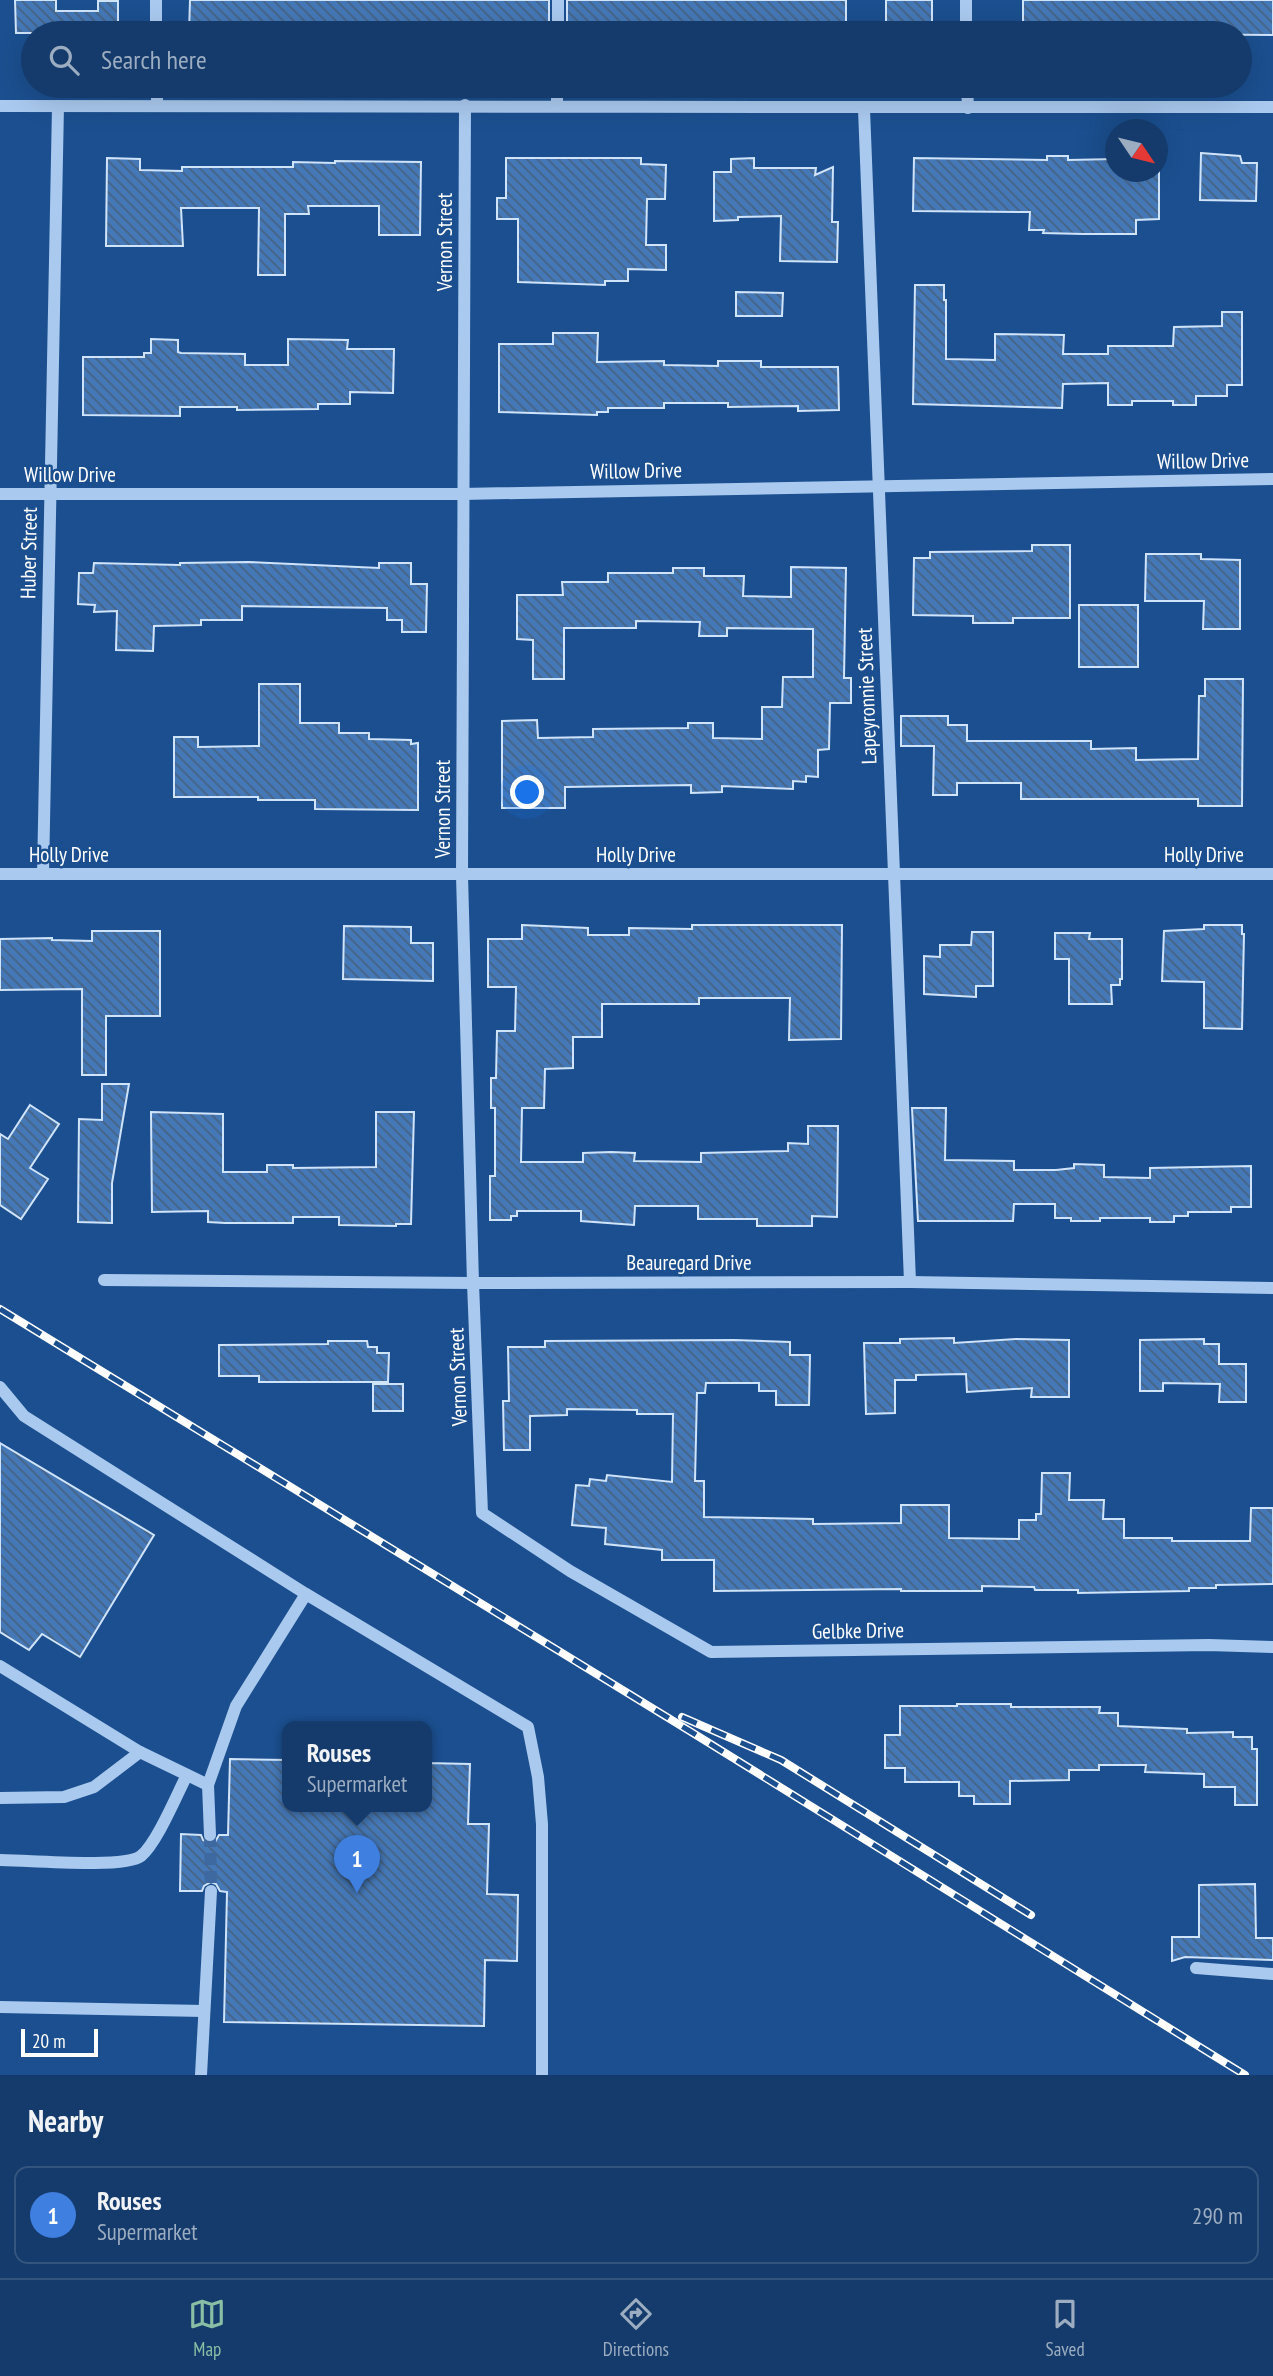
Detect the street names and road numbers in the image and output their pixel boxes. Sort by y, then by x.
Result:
street label: Vernon Street [431,193,458,292]
street label: Willow Drive [1157,446,1249,475]
street label: Willow Drive [590,456,682,485]
street label: Willow Drive [24,461,116,488]
street label: Huber Street [14,507,43,599]
street label: Lapeyronnie Street [851,627,882,765]
street label: Vernon Street [429,760,456,859]
street label: Holly Drive [29,841,109,868]
street label: Holly Drive [596,841,676,868]
street label: Holly Drive [1164,841,1244,868]
street label: Beauregard Drive [626,1249,752,1276]
street label: Vernon Street [442,1327,473,1428]
street label: Gelbke Drive [812,1616,904,1645]

